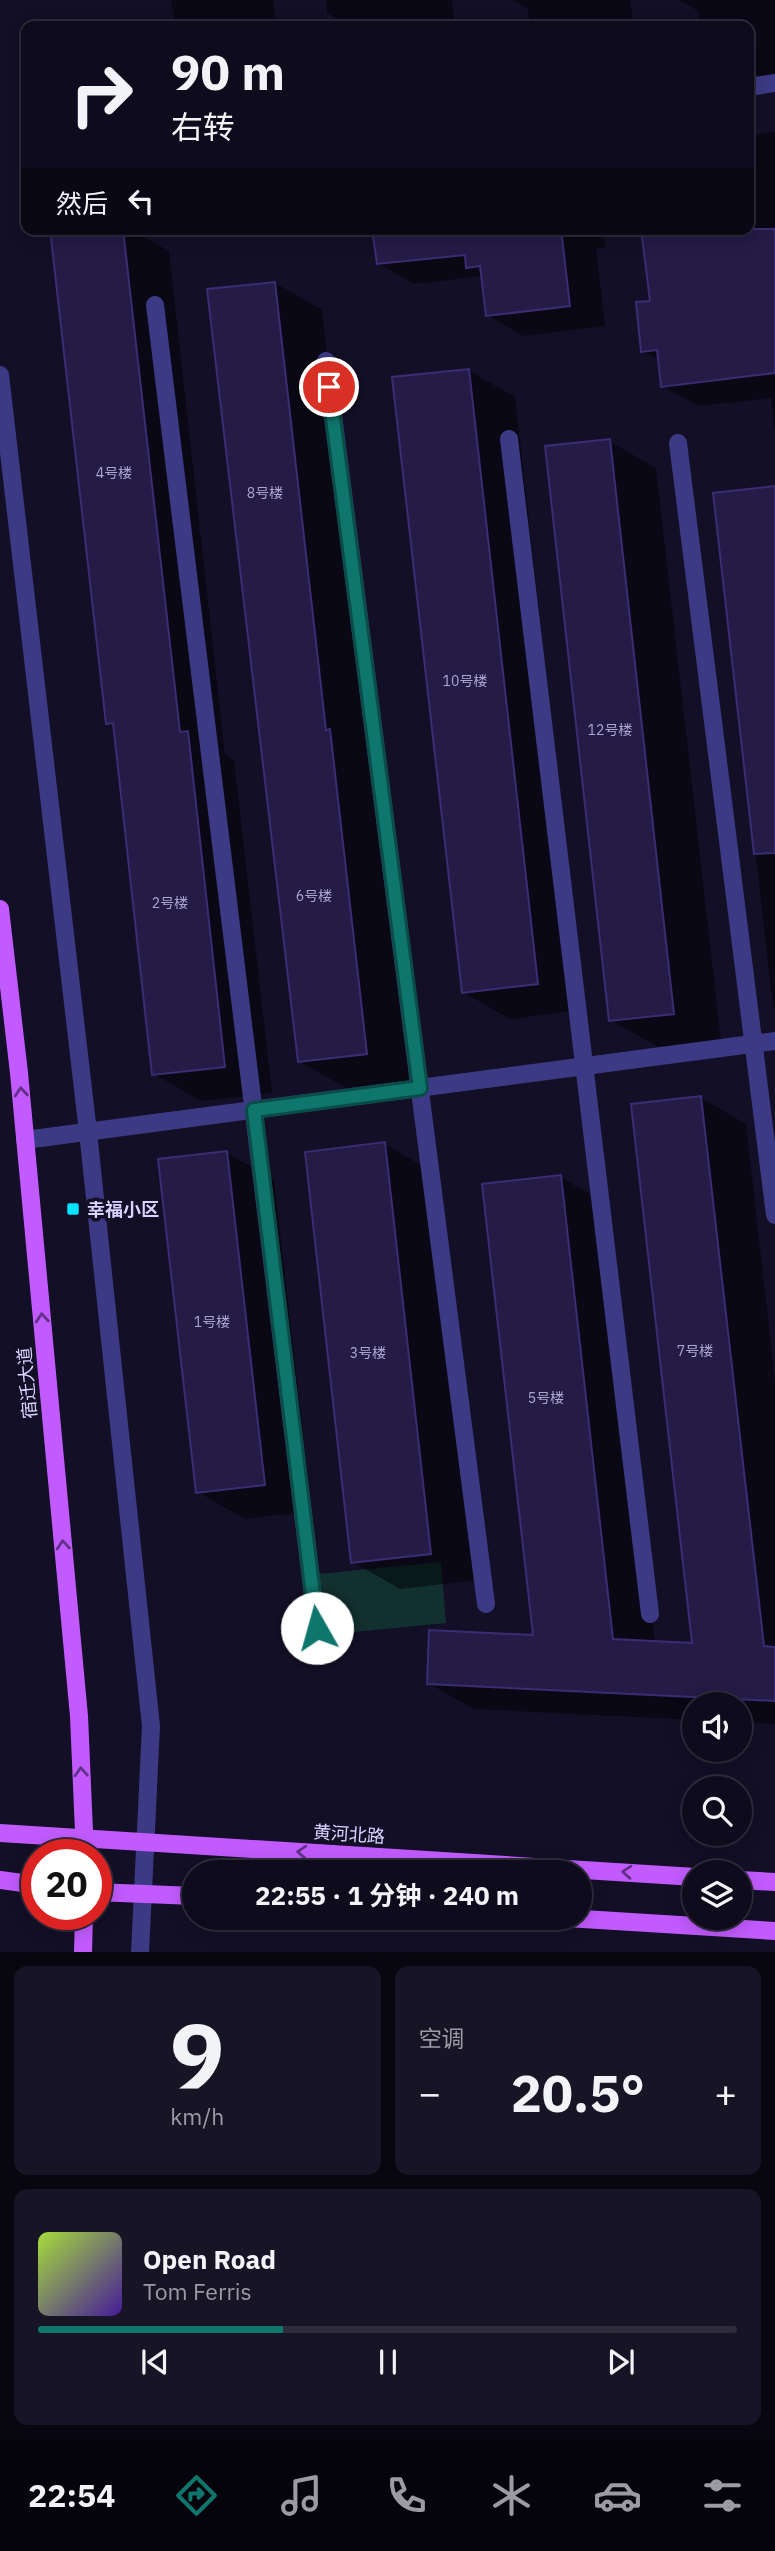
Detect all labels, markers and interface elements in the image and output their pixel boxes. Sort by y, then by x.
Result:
text: 90 m [171,40,285,103]
icon: right [56,49,147,140]
text: 右转 [171,106,235,148]
icon: left [122,182,160,220]
text: 然后 [56,186,108,220]
pin [299,357,359,417]
icon: arrive [310,368,348,406]
house number: 4号楼 [96,464,132,482]
house number: 8号楼 [247,484,283,502]
house number: 10号楼 [443,672,487,690]
house number: 12号楼 [588,721,632,739]
house number: 6号楼 [296,887,332,905]
house number: 2号楼 [152,894,188,912]
one-way arrow [14,1086,29,1097]
place label: 幸福小区 [87,1198,159,1221]
marker: 幸福小区 [65,1201,81,1217]
one-way arrow [35,1313,50,1324]
house number: 1号楼 [194,1313,230,1331]
house number: 7号楼 [677,1342,713,1360]
house number: 3号楼 [350,1344,386,1362]
street label: 宿迁大道 [12,1346,42,1420]
house number: 5号楼 [528,1389,564,1407]
one-way arrow [56,1539,71,1550]
position arrow [280,1591,354,1665]
map controls [682,1692,752,1930]
button: sound [682,1692,752,1762]
one-way arrow [74,1766,89,1777]
button: search [682,1776,752,1846]
street label: 黄河北路 [312,1820,386,1848]
speed limit sign: 20 [21,1839,112,1930]
one-way arrow [296,1845,307,1860]
button: layers [682,1860,752,1930]
one-way arrow [621,1865,632,1880]
text: 22:55 · 1 分钟 · 240 m [255,1878,519,1912]
text: 9 [170,1996,225,2114]
text: 空调 [419,2023,465,2053]
text: 20.5° [511,2059,645,2126]
text: − [419,2068,441,2117]
text: + [714,2068,737,2117]
text: km/h [170,2101,224,2131]
text: Open Road [143,2242,276,2276]
text: Tom Ferris [143,2276,252,2306]
icon: previous [136,2343,174,2381]
icon: pause [369,2343,407,2381]
icon: next [602,2343,640,2381]
icon: directions [172,2471,221,2520]
icon: music [277,2471,326,2520]
icon: phone [382,2471,431,2520]
icon: climate [487,2471,536,2520]
icon: car [593,2471,642,2520]
icon: filters [698,2471,747,2520]
text: 22:54 [28,2474,115,2516]

